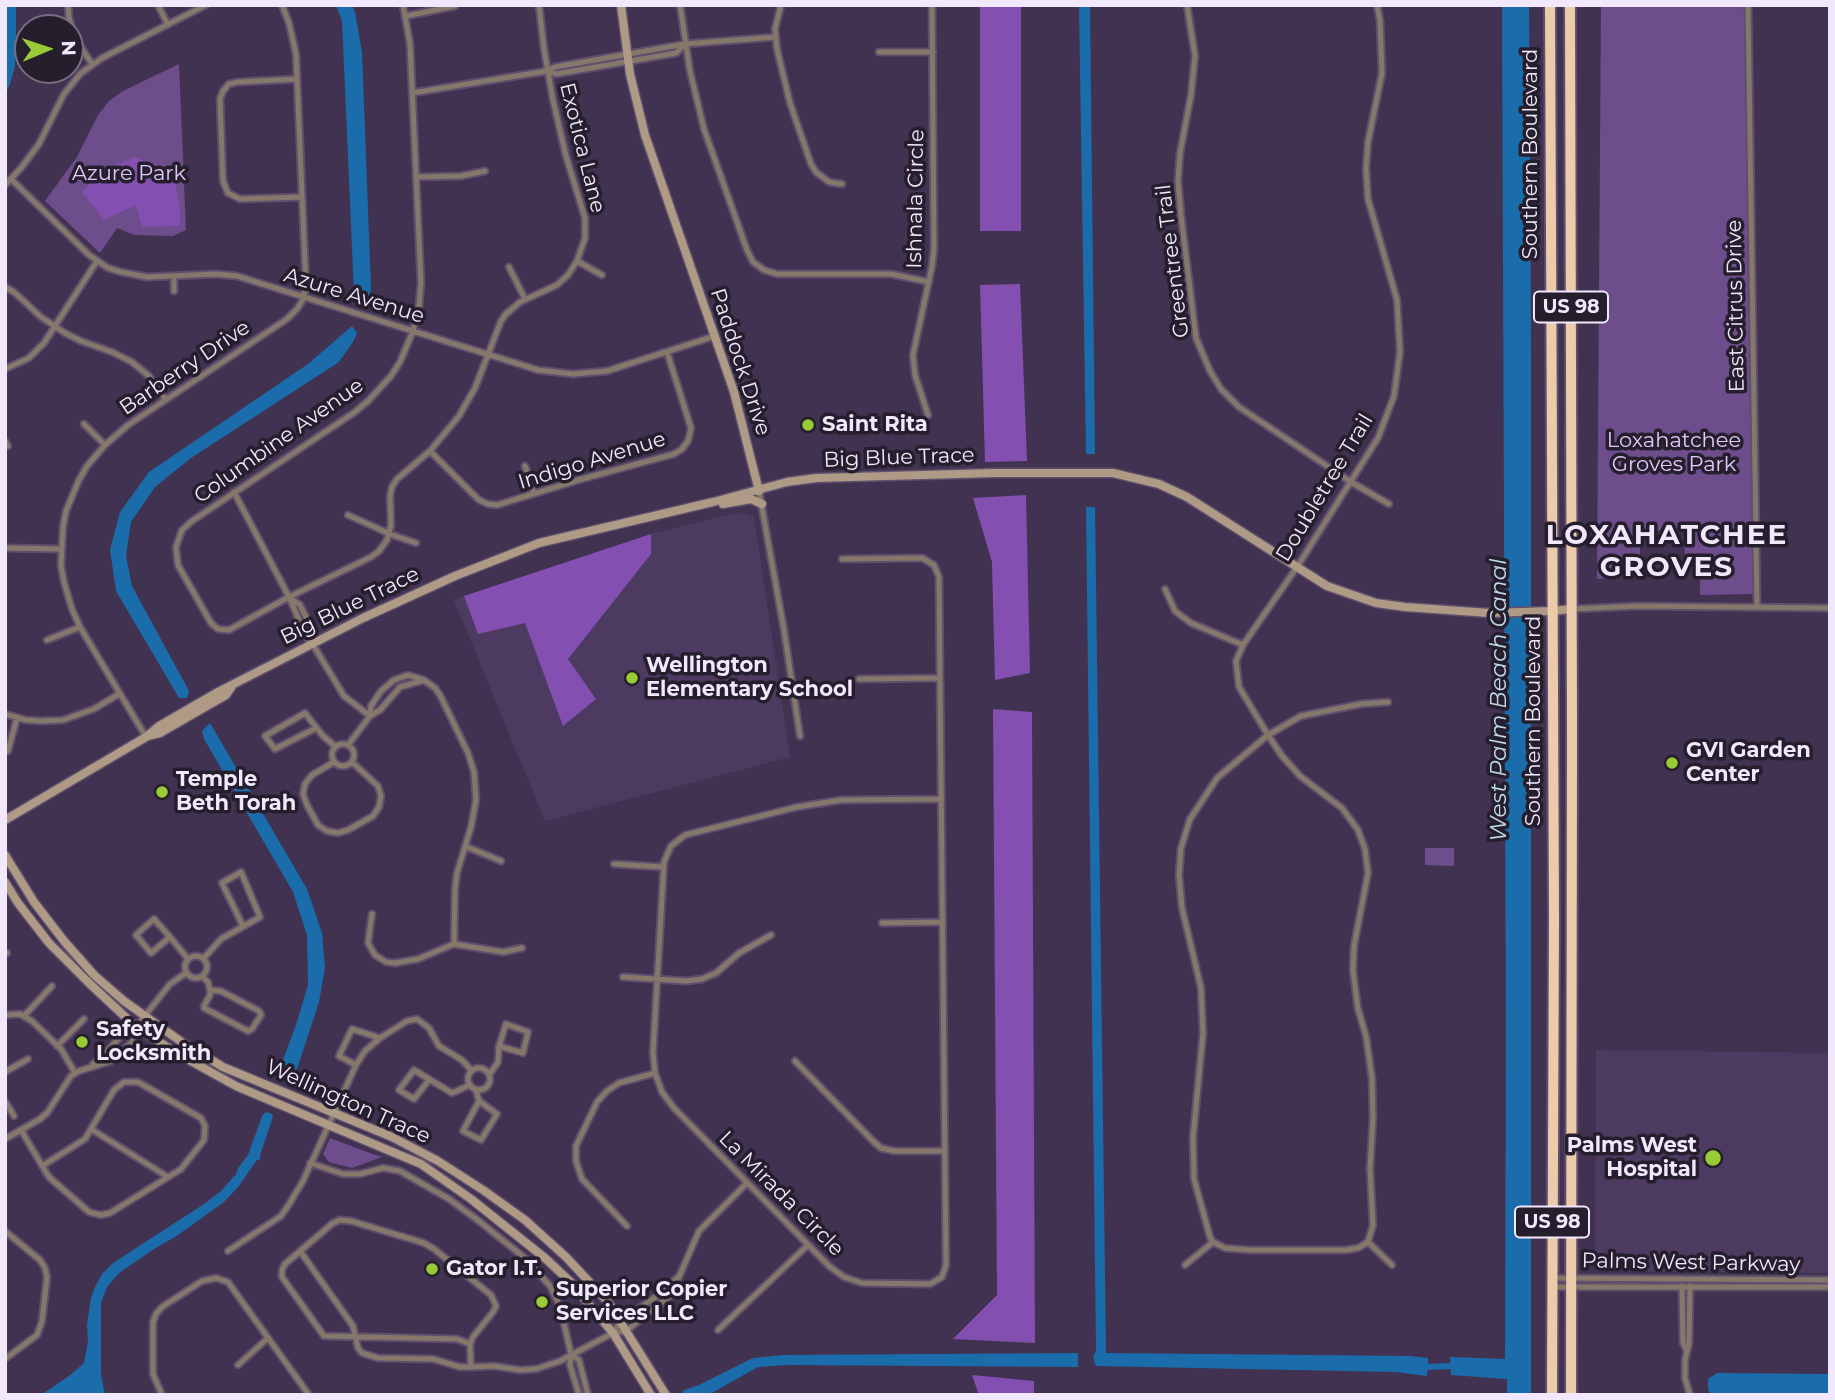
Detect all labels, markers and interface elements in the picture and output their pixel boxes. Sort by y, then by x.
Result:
north arrow [14,14,84,84]
text: N [57,40,80,56]
street label: Southern Boulevard [1518,49,1544,259]
street label: Exotica Lane [554,80,610,216]
street label: Ishnala Circle [902,129,930,269]
park label: Azure Park [72,161,186,187]
street label: Greentree Trail [1151,183,1195,339]
street label: East Citrus Drive [1722,219,1750,393]
street label: Azure Avenue [281,263,427,329]
street label: Paddock Drive [704,285,776,439]
road number: US 98 [1534,292,1608,322]
street label: Barberry Drive [115,315,255,421]
street label: Columbine Avenue [189,373,369,509]
street label: Doubletree Trail [1271,410,1379,566]
place label: Saint Rita [822,412,928,438]
marker: Saint Rita [800,417,816,433]
street label: Indigo Avenue [515,427,669,495]
park label: Loxahatchee Groves Park [1607,428,1741,478]
street label: Big Blue Trace [823,443,975,473]
district label: LOXAHATCHEE GROVES [1547,519,1787,585]
water label: West Palm Beach Canal [1485,559,1513,841]
street label: Big Blue Trace [277,562,423,650]
street label: Southern Boulevard [1521,616,1547,826]
place label: Wellington Elementary School [646,653,853,703]
marker: Wellington Elementary School [624,670,640,686]
place label: GVI Garden Center [1686,738,1811,788]
marker: GVI Garden Center [1664,755,1680,771]
place label: Temple Beth Torah [176,767,296,817]
marker: Temple Beth Torah [154,784,170,800]
place label: Safety Locksmith [96,1017,211,1067]
marker: Safety Locksmith [74,1034,90,1050]
street label: Wellington Trace [262,1054,434,1150]
street label: La Mirada Circle [713,1126,849,1262]
place label: Palms West Hospital [1567,1133,1697,1183]
marker: Palms West Hospital [1703,1148,1723,1168]
road number: US 98 [1515,1206,1589,1238]
street label: Palms West Parkway [1581,1248,1801,1278]
place label: Gator I.T. [446,1256,542,1282]
marker: Gator I.T. [424,1261,440,1277]
place label: Superior Copier Services LLC [556,1277,727,1327]
marker: Superior Copier Services LLC [534,1294,550,1310]

